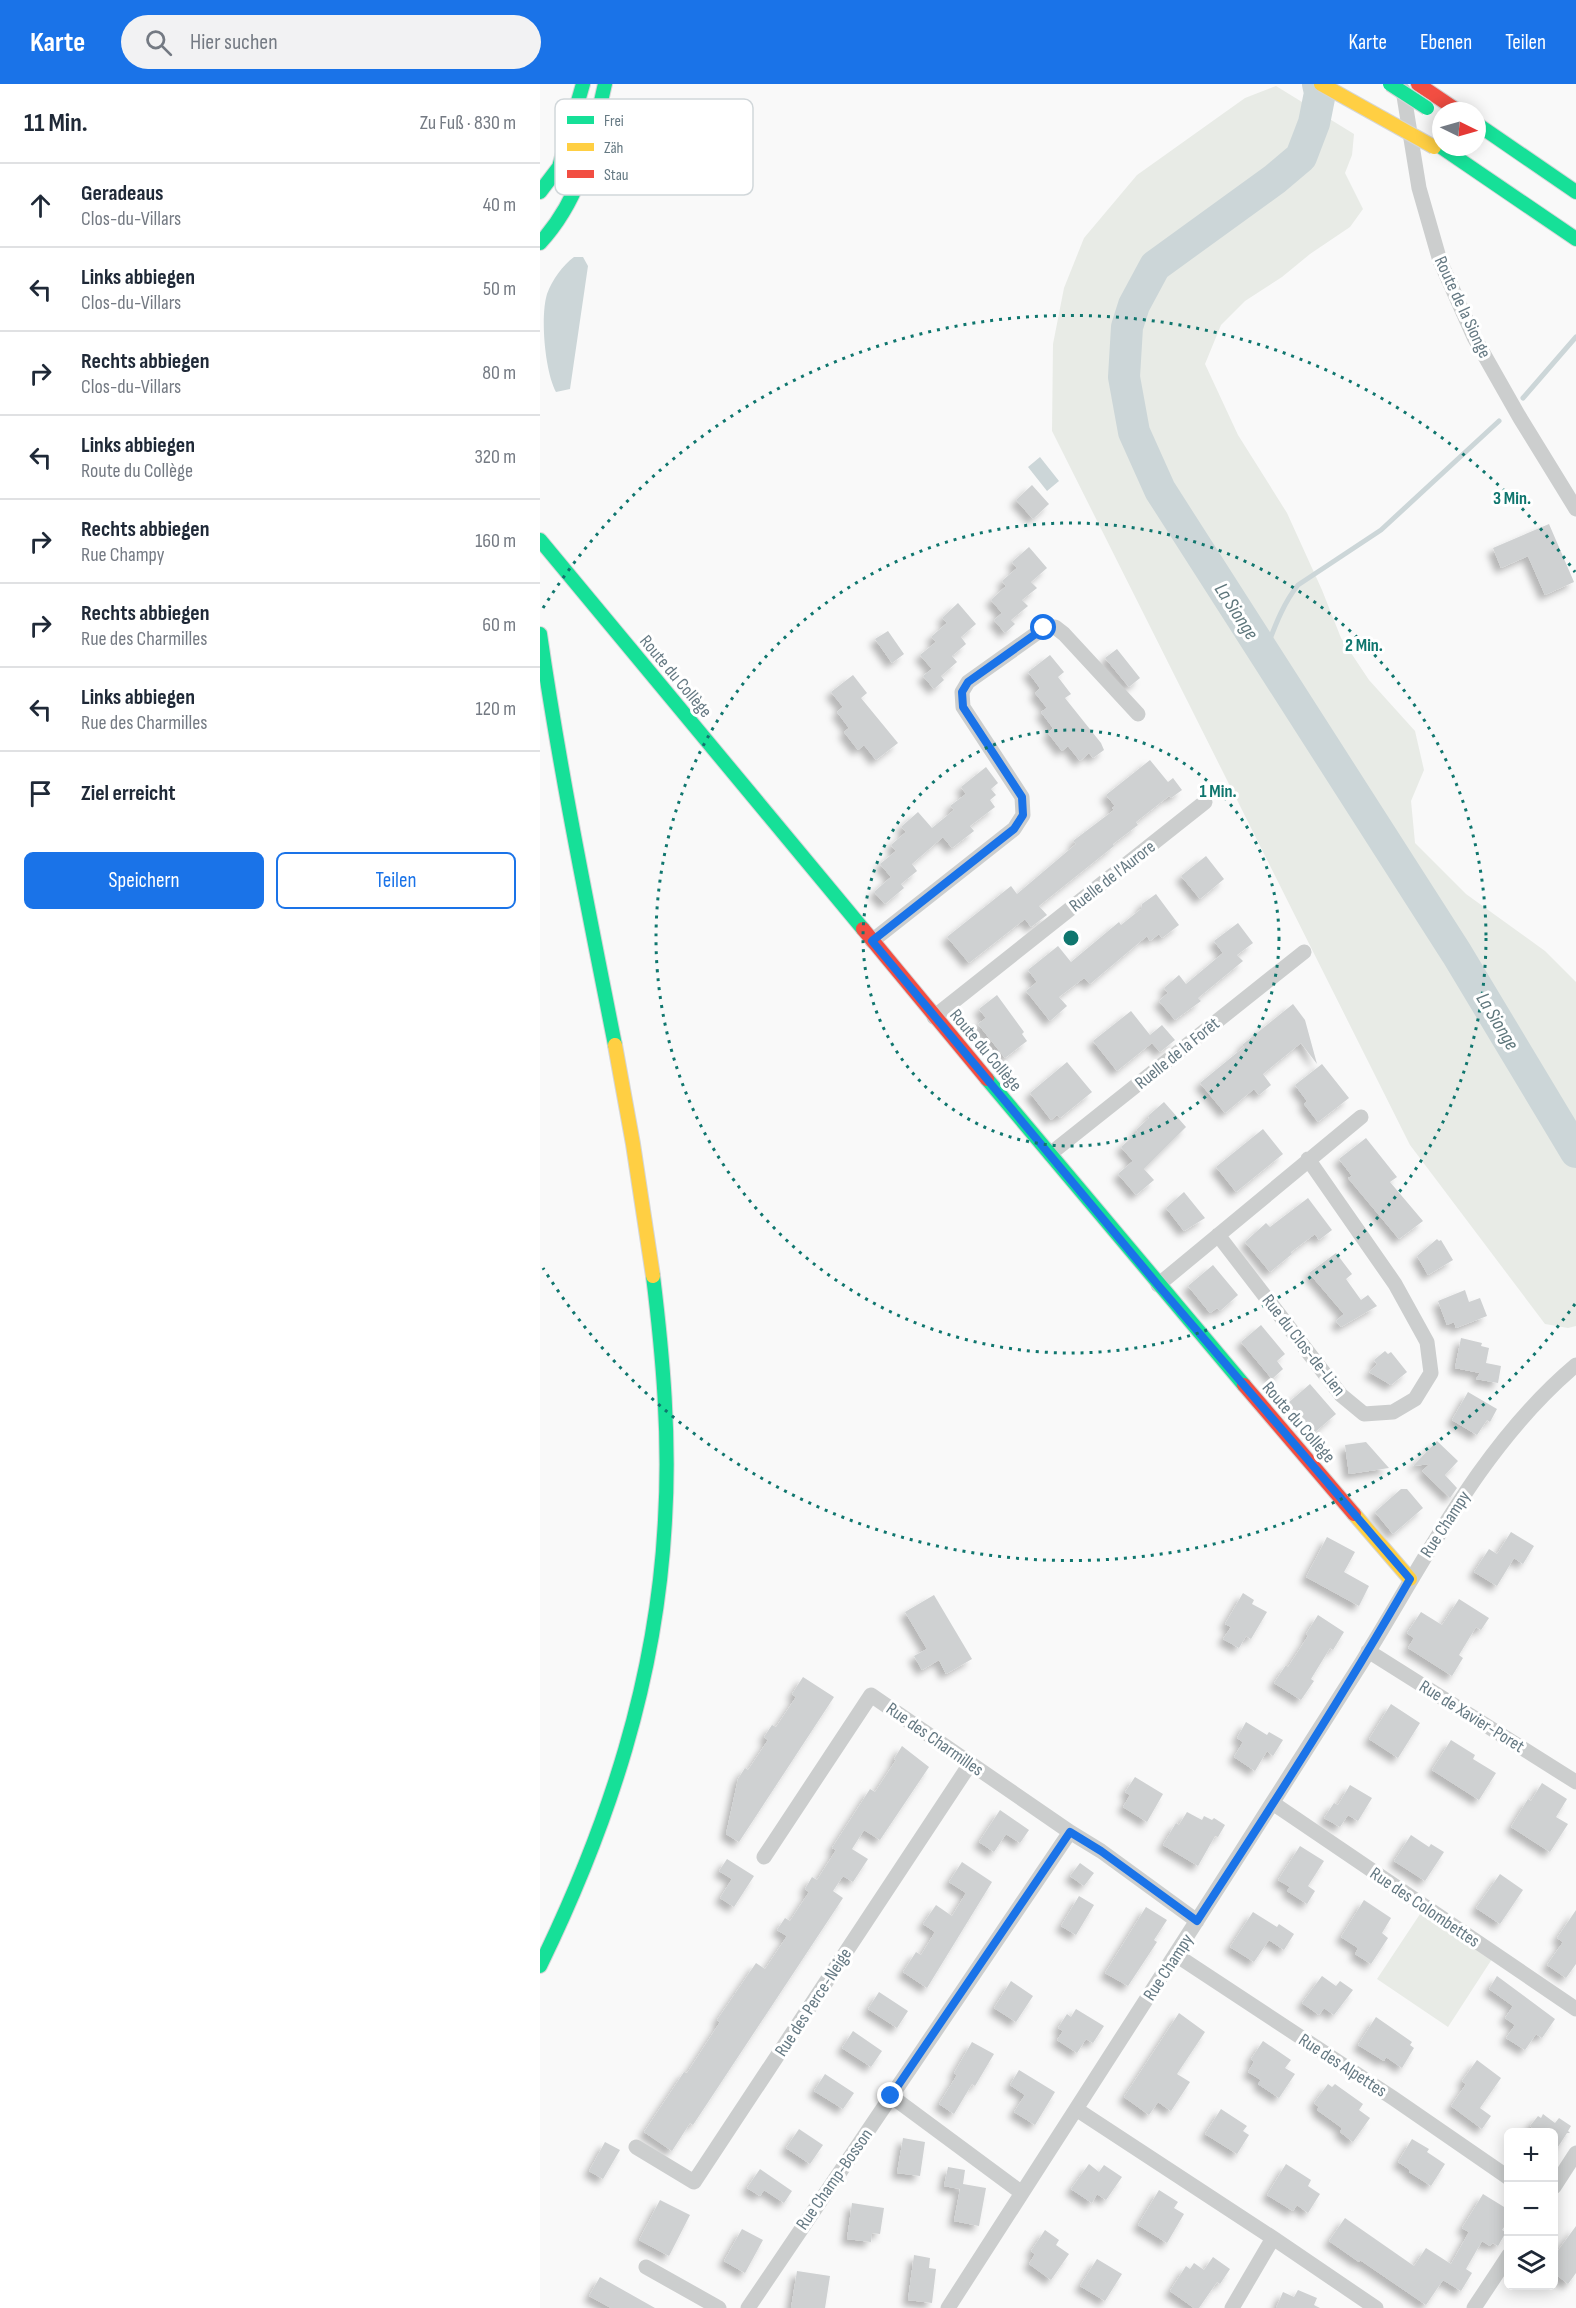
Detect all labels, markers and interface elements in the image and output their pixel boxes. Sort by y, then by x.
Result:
search box [121,15,541,69]
text: Karte [30,26,85,59]
icon: search [142,26,175,59]
text: Hier suchen [190,29,278,56]
text: Karte [1349,30,1387,55]
text: Ebenen [1420,30,1472,55]
text: Teilen [1505,30,1546,55]
legend [555,99,753,195]
north arrow [1432,102,1486,156]
text: 11 Min. [24,108,88,139]
text: Zu Fuß · 830 m [420,111,516,135]
text: Frei [604,112,624,131]
text: Zäh [604,139,623,158]
text: Stau [604,166,629,185]
text: Geradeaus [81,180,164,207]
icon: ahead [24,189,57,222]
text: 40 m [483,193,516,217]
text: Clos-du-Villars [81,207,181,231]
street label: Route de la Sionge [1430,253,1495,361]
text: Links abbiegen [81,264,195,291]
icon: left [24,273,57,306]
text: 50 m [483,277,516,301]
text: Clos-du-Villars [81,291,181,315]
text: Rechts abbiegen [81,348,210,375]
icon: right [24,357,57,390]
text: 80 m [482,361,516,385]
text: Clos-du-Villars [81,375,181,399]
text: Links abbiegen [81,432,195,459]
icon: left [24,441,57,474]
text: 320 m [474,445,516,469]
text: Route du Collège [81,459,193,483]
text: 3 Min. [1493,488,1531,509]
text: Rechts abbiegen [81,516,210,543]
icon: right [24,525,57,558]
text: 160 m [475,529,516,553]
text: Rue Champy [81,543,164,567]
water label: La Sionge [1209,579,1263,645]
text: Rechts abbiegen [81,600,210,627]
icon: right [24,609,57,642]
text: 60 m [482,613,516,637]
route start [1030,614,1056,640]
text: Rue des Charmilles [81,627,207,651]
street label: Route du Collège [635,631,716,722]
text: 2 Min. [1345,635,1383,656]
text: Links abbiegen [81,684,195,711]
icon: left [24,693,57,726]
text: 120 m [476,697,516,721]
text: Rue des Charmilles [81,711,207,735]
icon: arrive [24,777,57,810]
text: Ziel erreicht [81,780,176,807]
text: 1 Min. [1199,781,1237,802]
street label: Ruelle de l'Aurore [1065,836,1159,916]
button: Speichern [24,852,264,909]
button: Teilen [276,852,516,909]
centre of rings [1061,928,1081,948]
water label: La Sionge [1471,988,1524,1055]
street label: Route du Collège [945,1005,1026,1096]
street label: Ruelle de la Forêt [1131,1013,1224,1094]
street label: Rue du Clos-de-Lien [1258,1290,1350,1400]
street label: Route du Collège [1258,1377,1340,1467]
street label: Rue Champy [1416,1487,1475,1561]
street label: Rue de Xavier-Poret [1415,1676,1528,1757]
street label: Rue des Charmilles [882,1698,987,1781]
street label: Rue des Colombettes [1366,1863,1483,1952]
street label: Rue Champy [1139,1930,1198,2004]
street label: Rue des Perce-Neige [771,1944,856,2060]
street label: Rue des Alpettes [1295,2029,1391,2102]
route end [877,2082,903,2108]
street label: Rue Champ-Bosson [792,2125,877,2234]
map controls [1504,2128,1558,2290]
button: + [1504,2128,1558,2182]
button: − [1504,2182,1558,2236]
button: layers [1504,2236,1558,2290]

